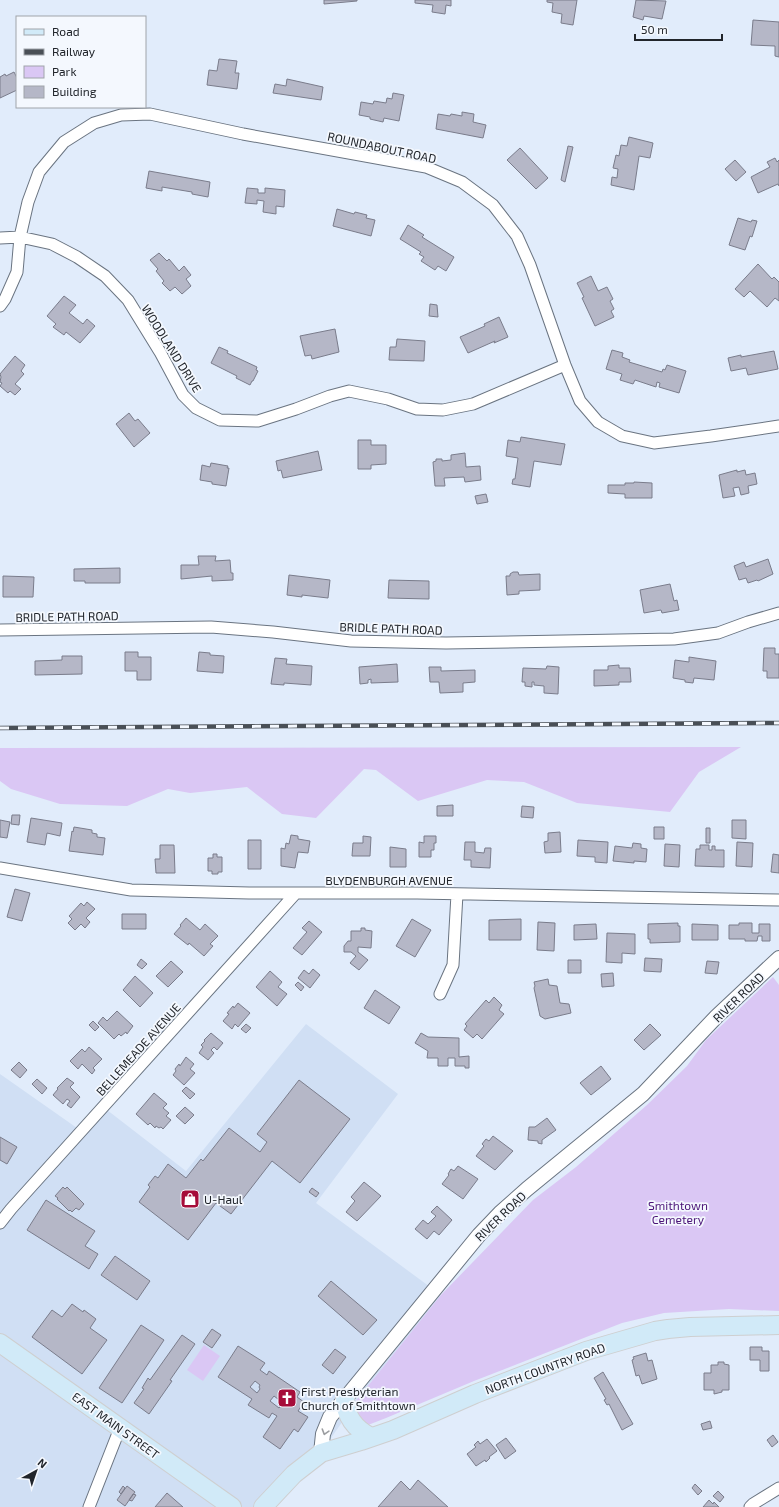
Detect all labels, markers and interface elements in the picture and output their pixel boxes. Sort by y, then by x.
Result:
legend [16,16,146,108]
scale bar [635,16,722,42]
text: 50 m [641,22,668,36]
text: Road [52,24,80,38]
text: Railway [52,44,96,58]
text: Park [52,64,77,78]
text: Building [52,84,97,98]
street label: ROUNDABOUT ROAD [326,129,438,165]
street label: WOODLAND DRIVE [139,302,205,395]
street label: BRIDLE PATH ROAD [15,608,119,624]
street label: BRIDLE PATH ROAD [339,619,443,637]
street label: BLYDENBURGH AVENUE [325,873,453,887]
street label: RIVER ROAD [710,969,766,1025]
street label: BELLEMEADE AVENUE [93,1000,183,1098]
shop icon: U-Haul [179,1188,201,1210]
street label: RIVER ROAD [472,1188,528,1244]
place label: U-Haul [204,1192,243,1206]
park label: Smithtown Cemetery [648,1198,708,1226]
street label: NORTH COUNTRY ROAD [483,1340,607,1396]
place label: First Presbyterian Church of Smithtown [301,1384,416,1412]
church icon: First Presbyterian Church of Smithtown [276,1387,298,1409]
street label: EAST MAIN STREET [70,1389,162,1461]
one-way arrow [321,1428,330,1435]
north arrow [16,1451,56,1491]
text: N [36,1455,50,1471]

